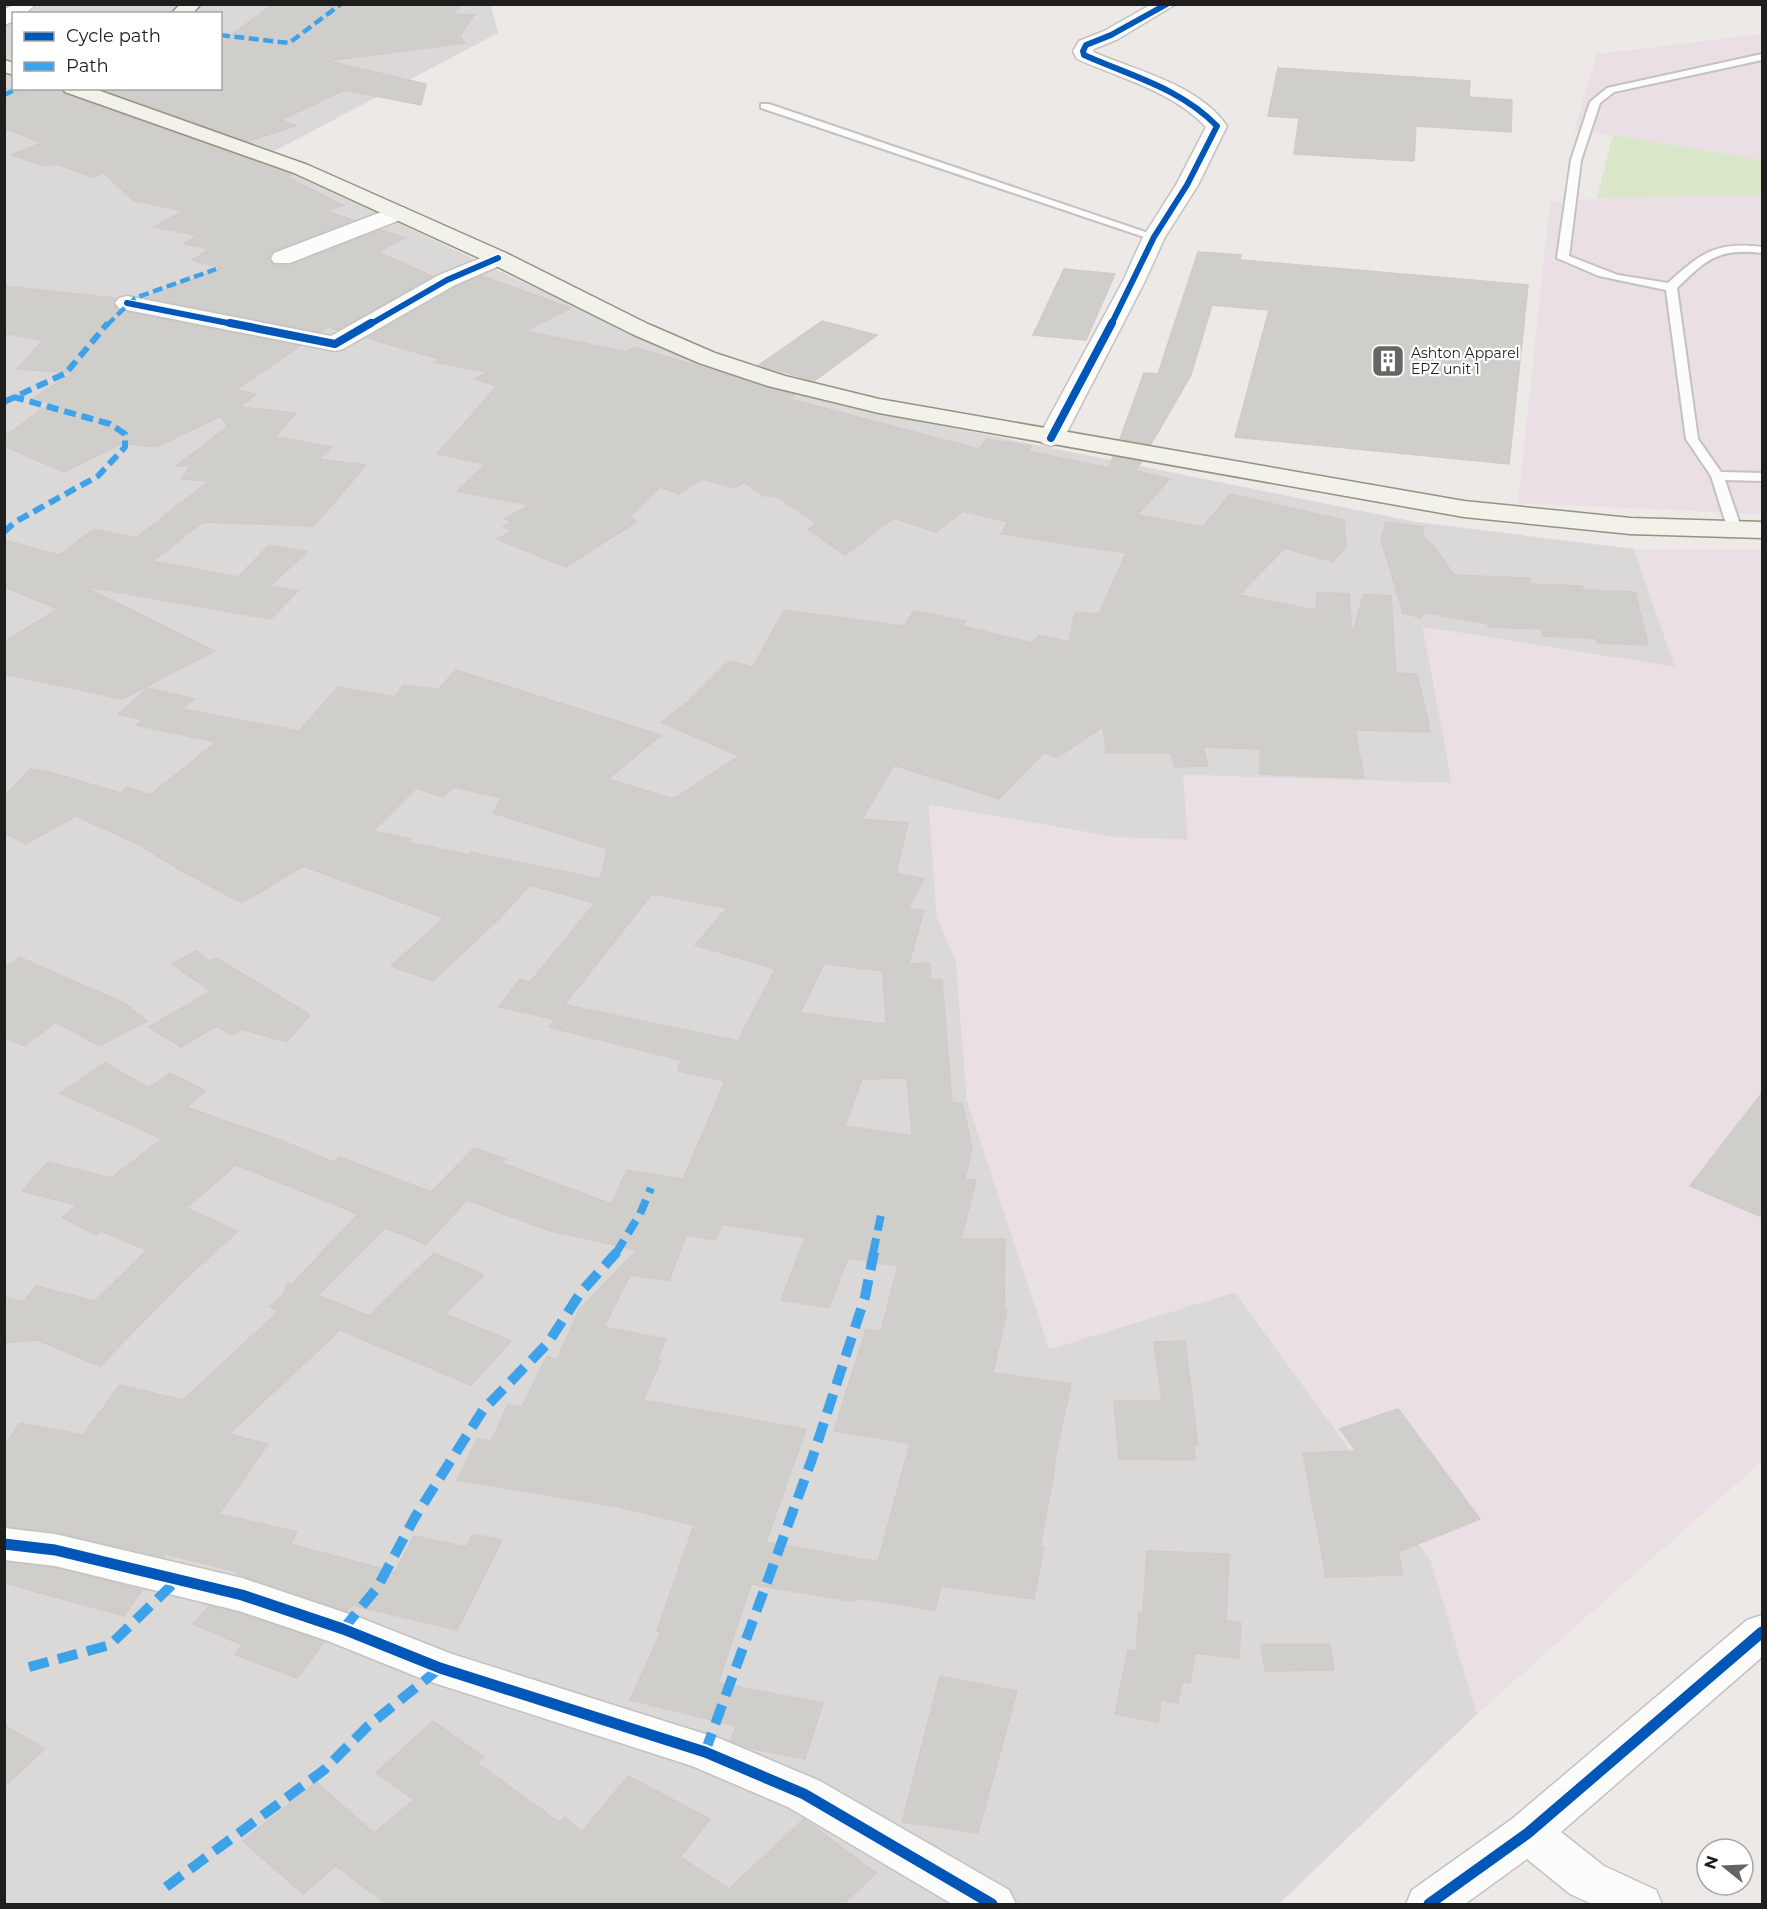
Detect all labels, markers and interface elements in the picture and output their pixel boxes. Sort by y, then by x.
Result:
legend [12,12,222,90]
text: Cycle path [66,25,161,47]
text: Path [66,55,109,77]
building icon: Ashton Apparel EPZ unit 1 [1370,343,1406,379]
place label: Ashton Apparel EPZ unit 1 [1411,344,1520,378]
north arrow [1695,1837,1755,1897]
text: N [1700,1853,1722,1872]

